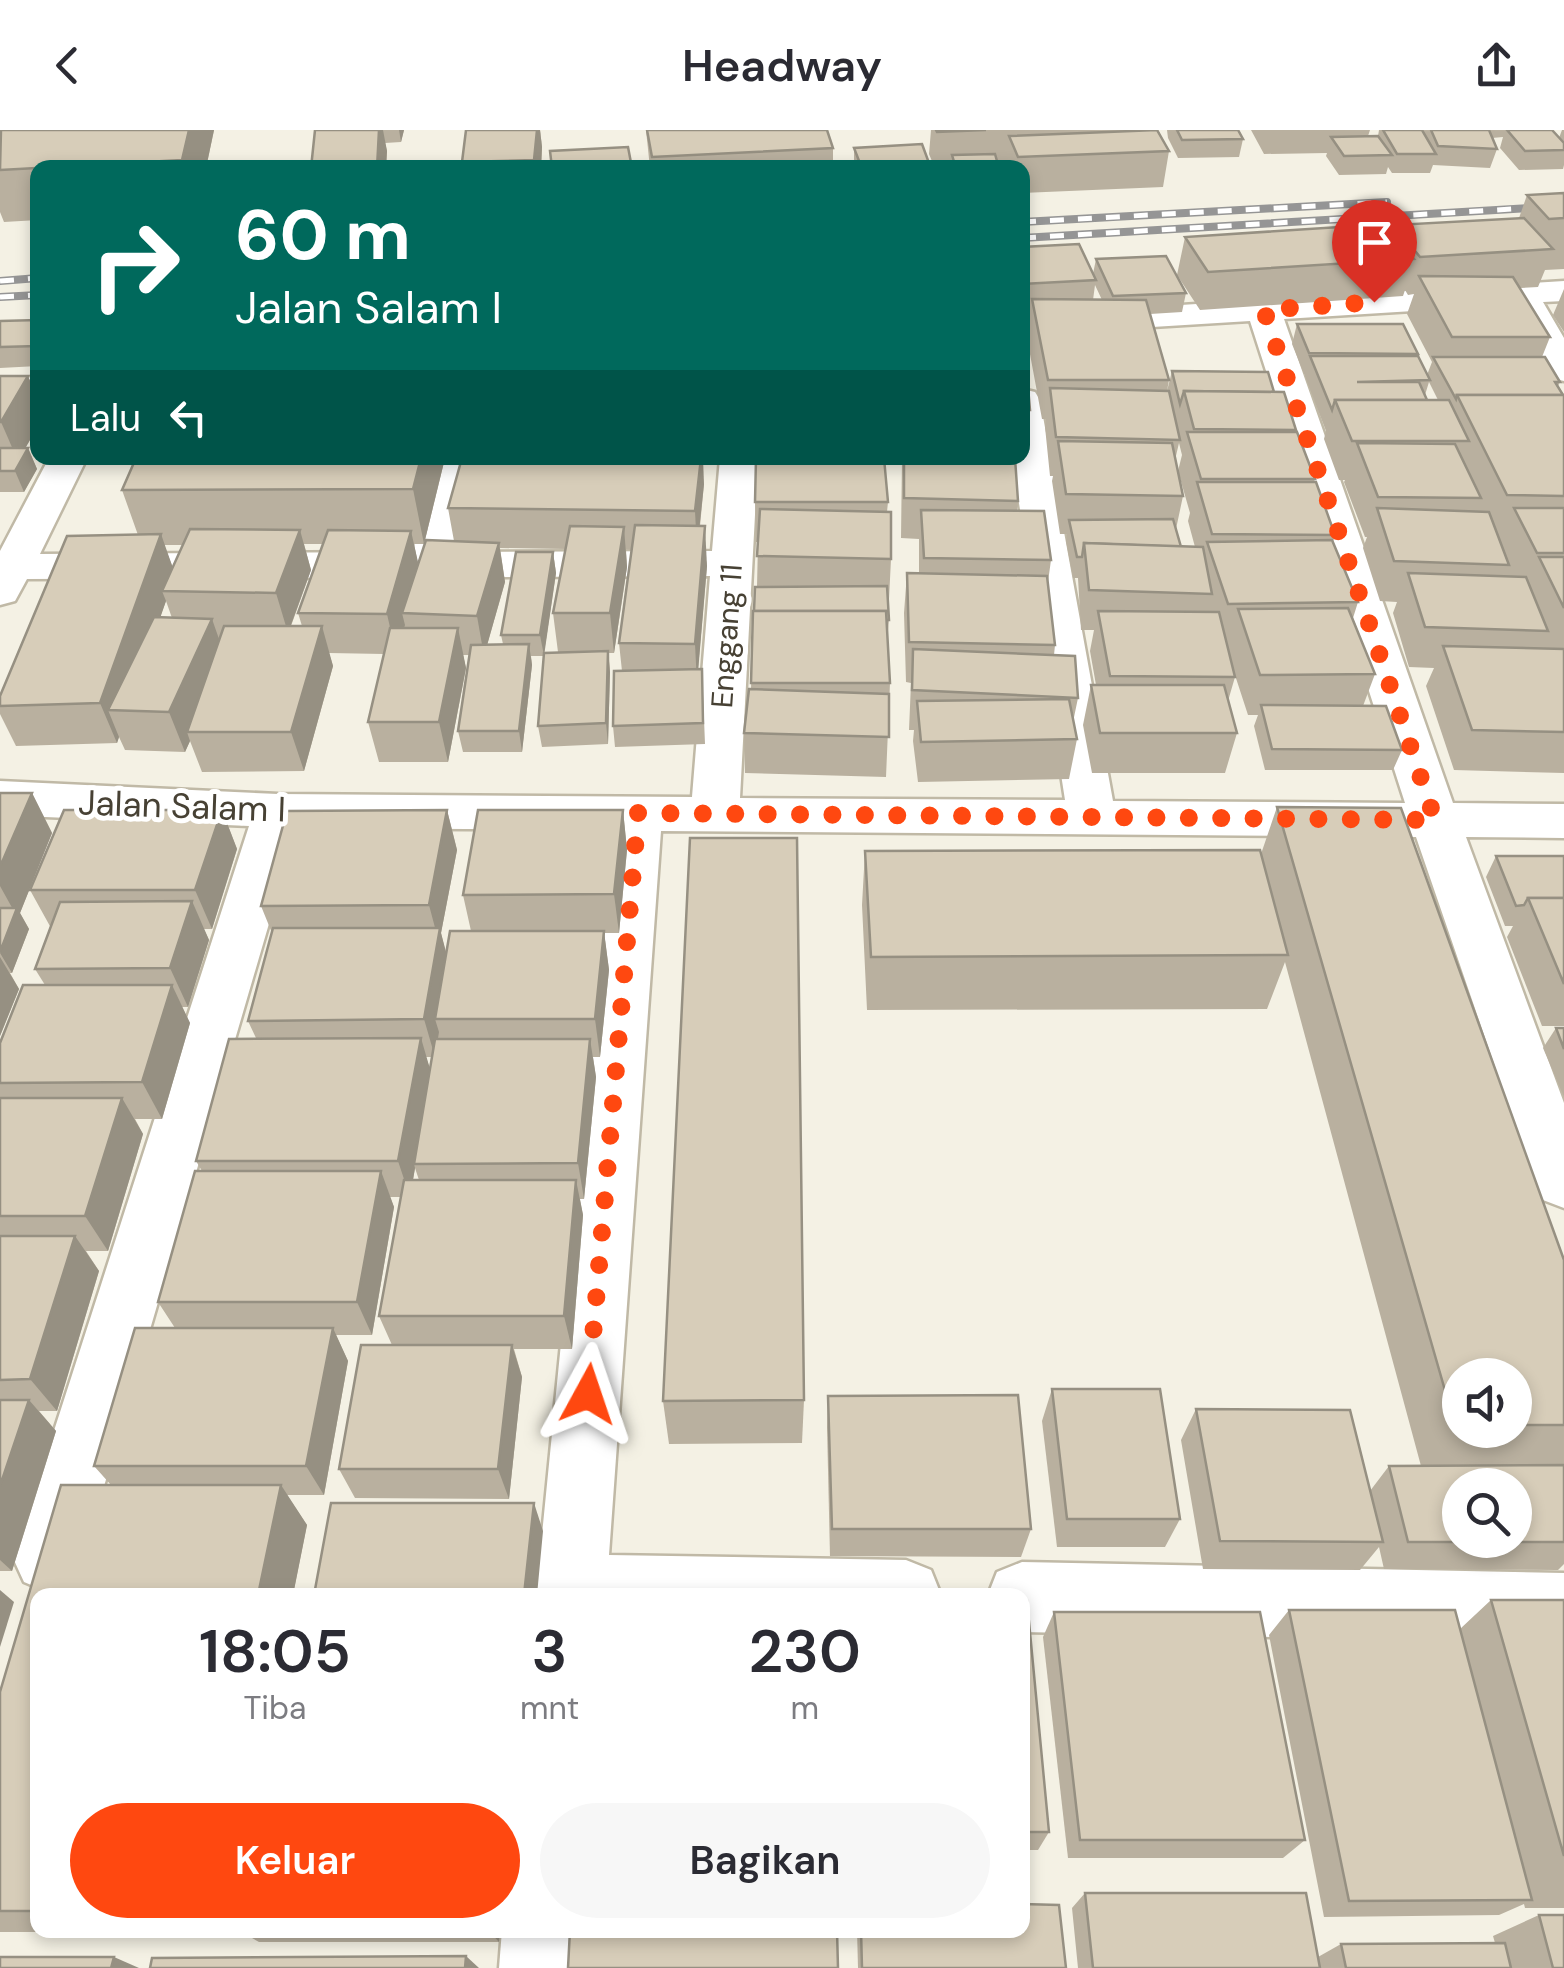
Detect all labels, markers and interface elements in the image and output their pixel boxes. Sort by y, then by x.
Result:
text: Headway [682,36,882,95]
icon: back [40,38,95,93]
icon: share [1469,38,1524,93]
text: 60 m [235,190,411,281]
icon: right [70,200,200,330]
pin [1332,200,1417,303]
icon: arrive [1347,215,1402,270]
text: Jalan Salam I [235,278,502,337]
icon: left [161,390,216,445]
text: Lalu [70,393,141,443]
street label: Enggang 11 [702,562,751,709]
street label: Jalan Salam I [77,779,287,833]
position arrow [536,1342,640,1446]
map controls [1442,1358,1532,1558]
button: sound [1442,1358,1532,1448]
button: search [1442,1468,1532,1558]
text: 18:05 [199,1612,351,1691]
text: 3 [532,1612,568,1691]
text: 230 [748,1612,861,1691]
text: Tiba [243,1687,306,1729]
text: mnt [520,1687,579,1729]
text: m [790,1687,819,1729]
button: Keluar [70,1803,520,1918]
button: Bagikan [540,1803,990,1918]

